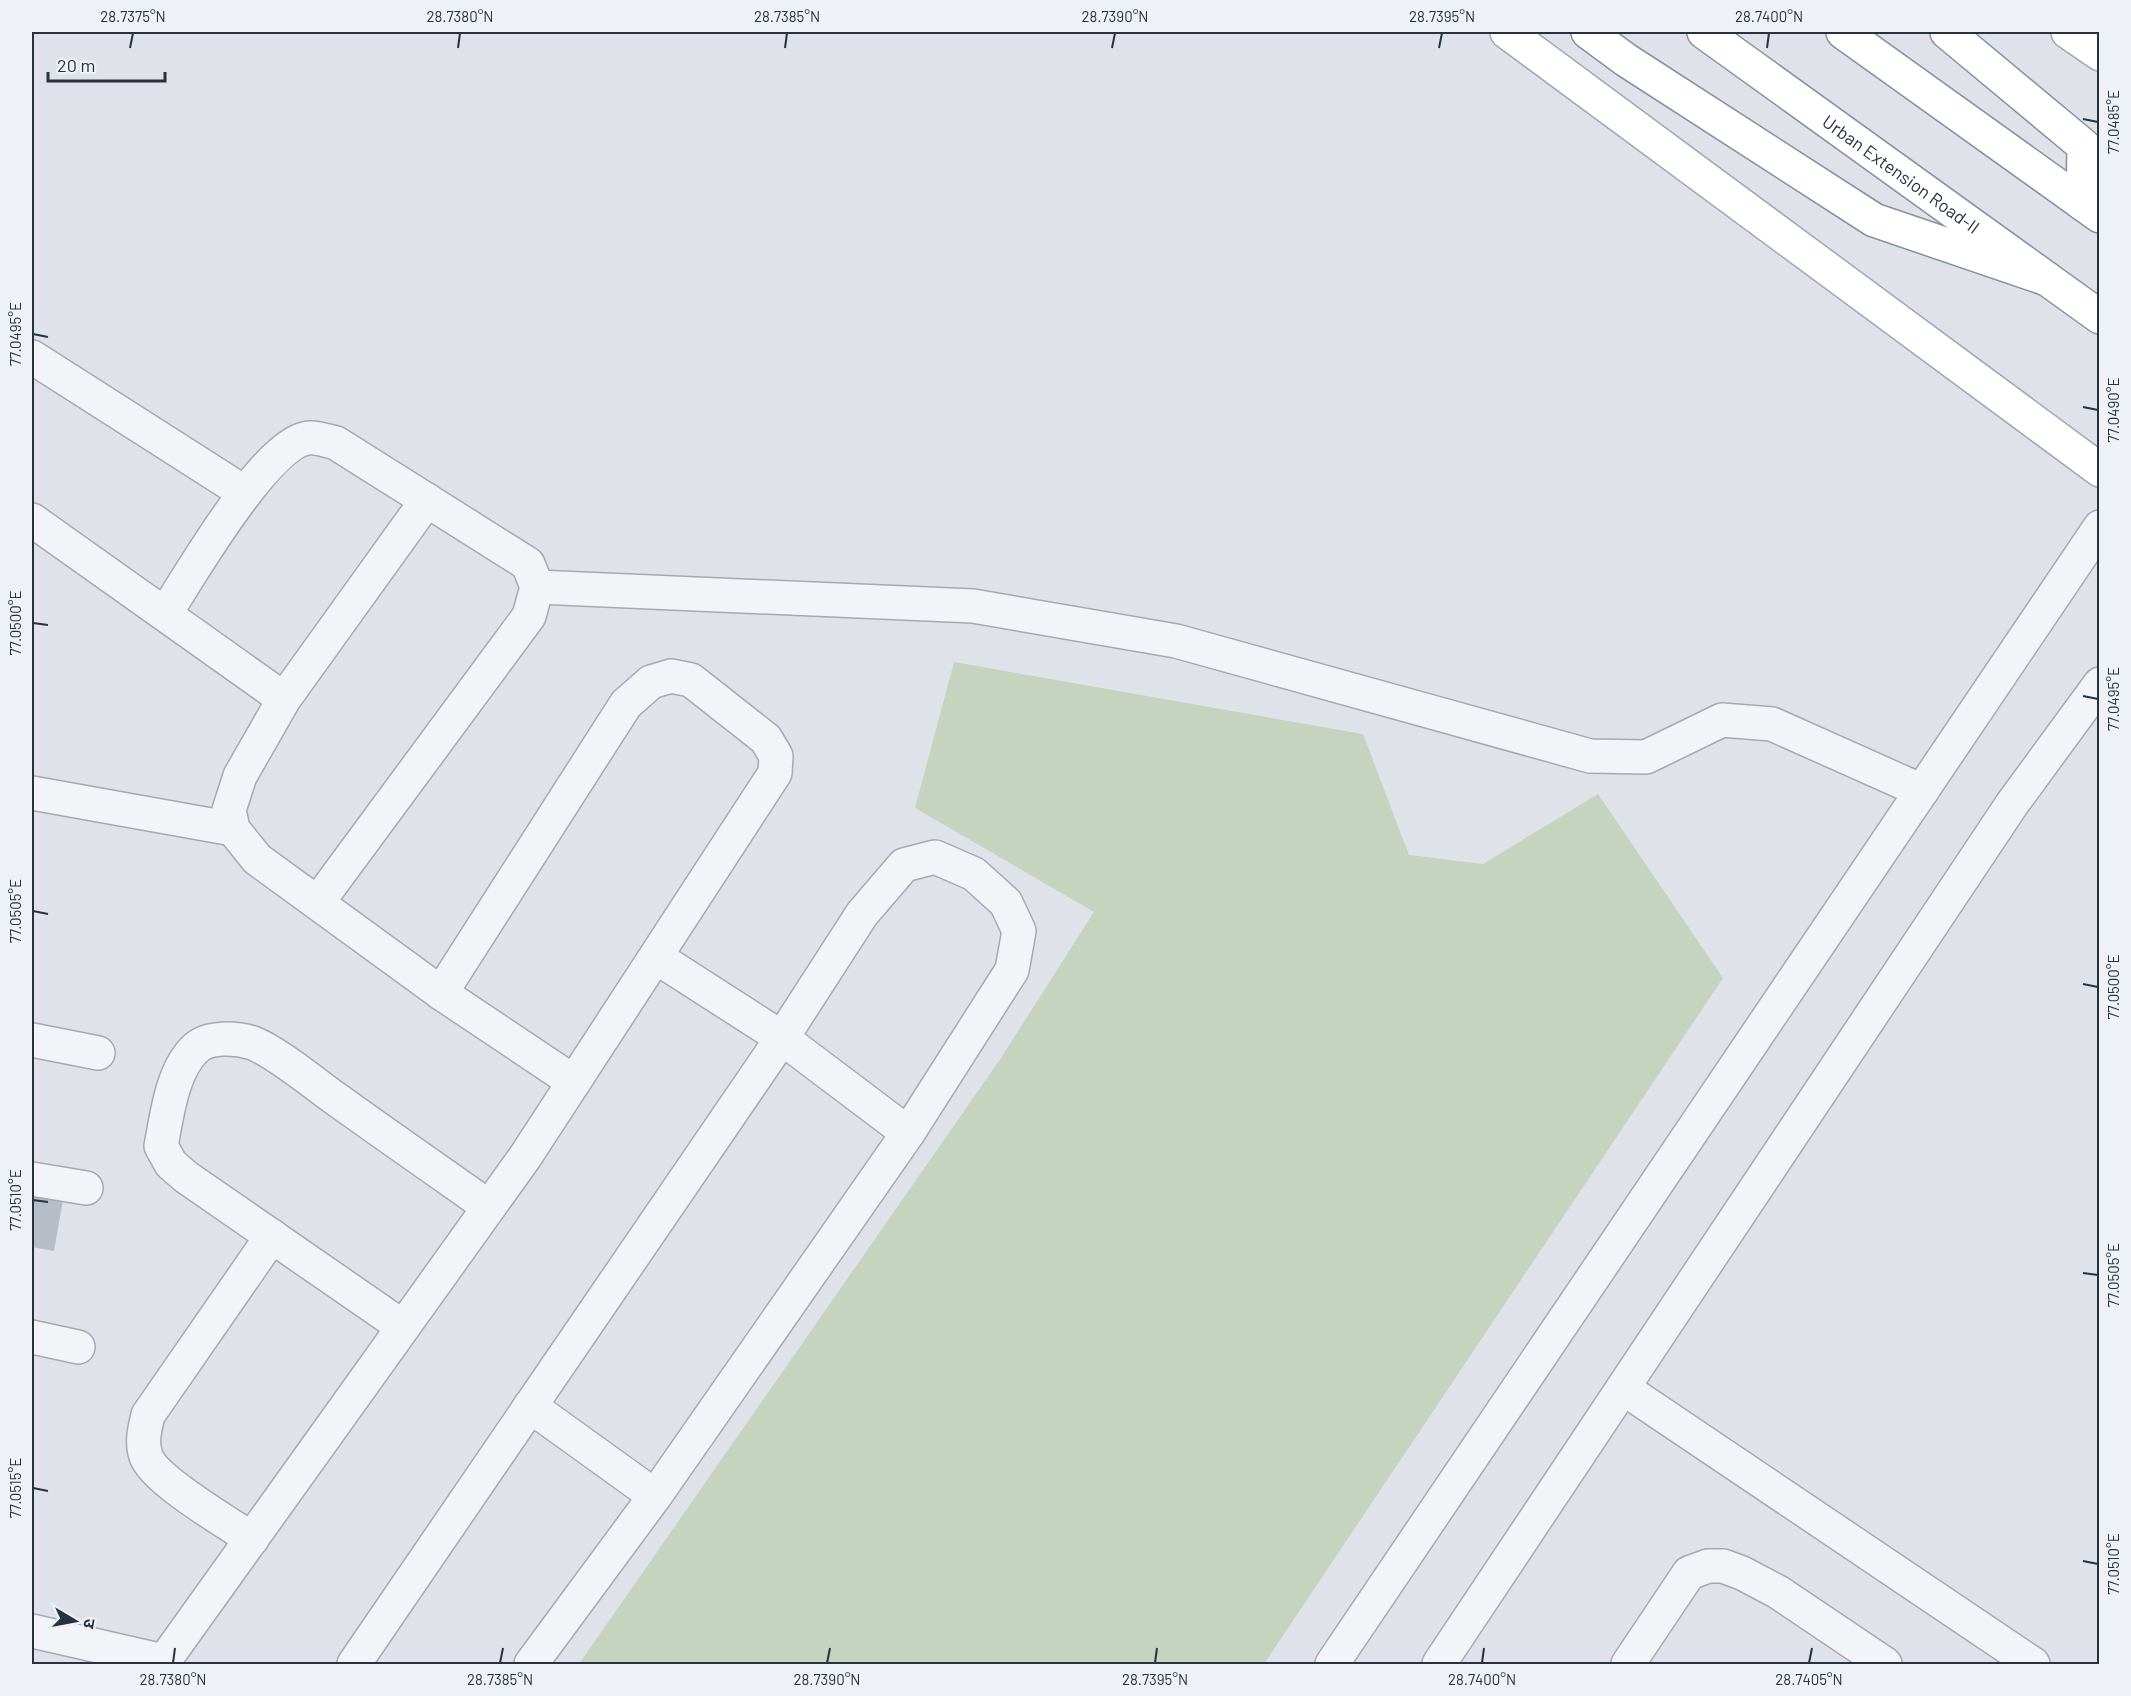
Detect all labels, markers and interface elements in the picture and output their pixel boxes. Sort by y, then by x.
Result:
text: 28.7375°N [100,7,166,25]
text: 28.7380°N [427,7,494,25]
text: 28.7385°N [754,7,820,25]
text: 28.7390°N [1082,7,1149,25]
text: 28.7395°N [1409,7,1475,25]
text: 28.7400°N [1735,7,1803,25]
scale bar [48,45,165,83]
text: 20 m [57,54,95,76]
text: 77.0485°E [2104,90,2122,154]
street label: Urban Extension Road-II [1818,110,1984,238]
text: 77.0495°E [6,302,24,366]
text: 77.0490°E [2104,378,2122,443]
text: 77.0500°E [6,590,24,656]
text: 77.0495°E [2104,667,2122,731]
text: 77.0505°E [6,879,24,943]
text: 77.0500°E [2104,954,2122,1020]
text: 77.0510°E [6,1169,24,1231]
text: 77.0505°E [2104,1243,2122,1307]
text: 77.0515°E [6,1458,24,1518]
text: 77.0510°E [2104,1533,2122,1595]
north arrow [45,1591,105,1651]
text: उ [80,1617,100,1631]
text: 28.7380°N [140,1670,207,1688]
text: 28.7385°N [467,1670,533,1688]
text: 28.7390°N [794,1670,861,1688]
text: 28.7395°N [1122,1670,1188,1688]
text: 28.7400°N [1448,1670,1516,1688]
text: 28.7405°N [1775,1670,1843,1688]

